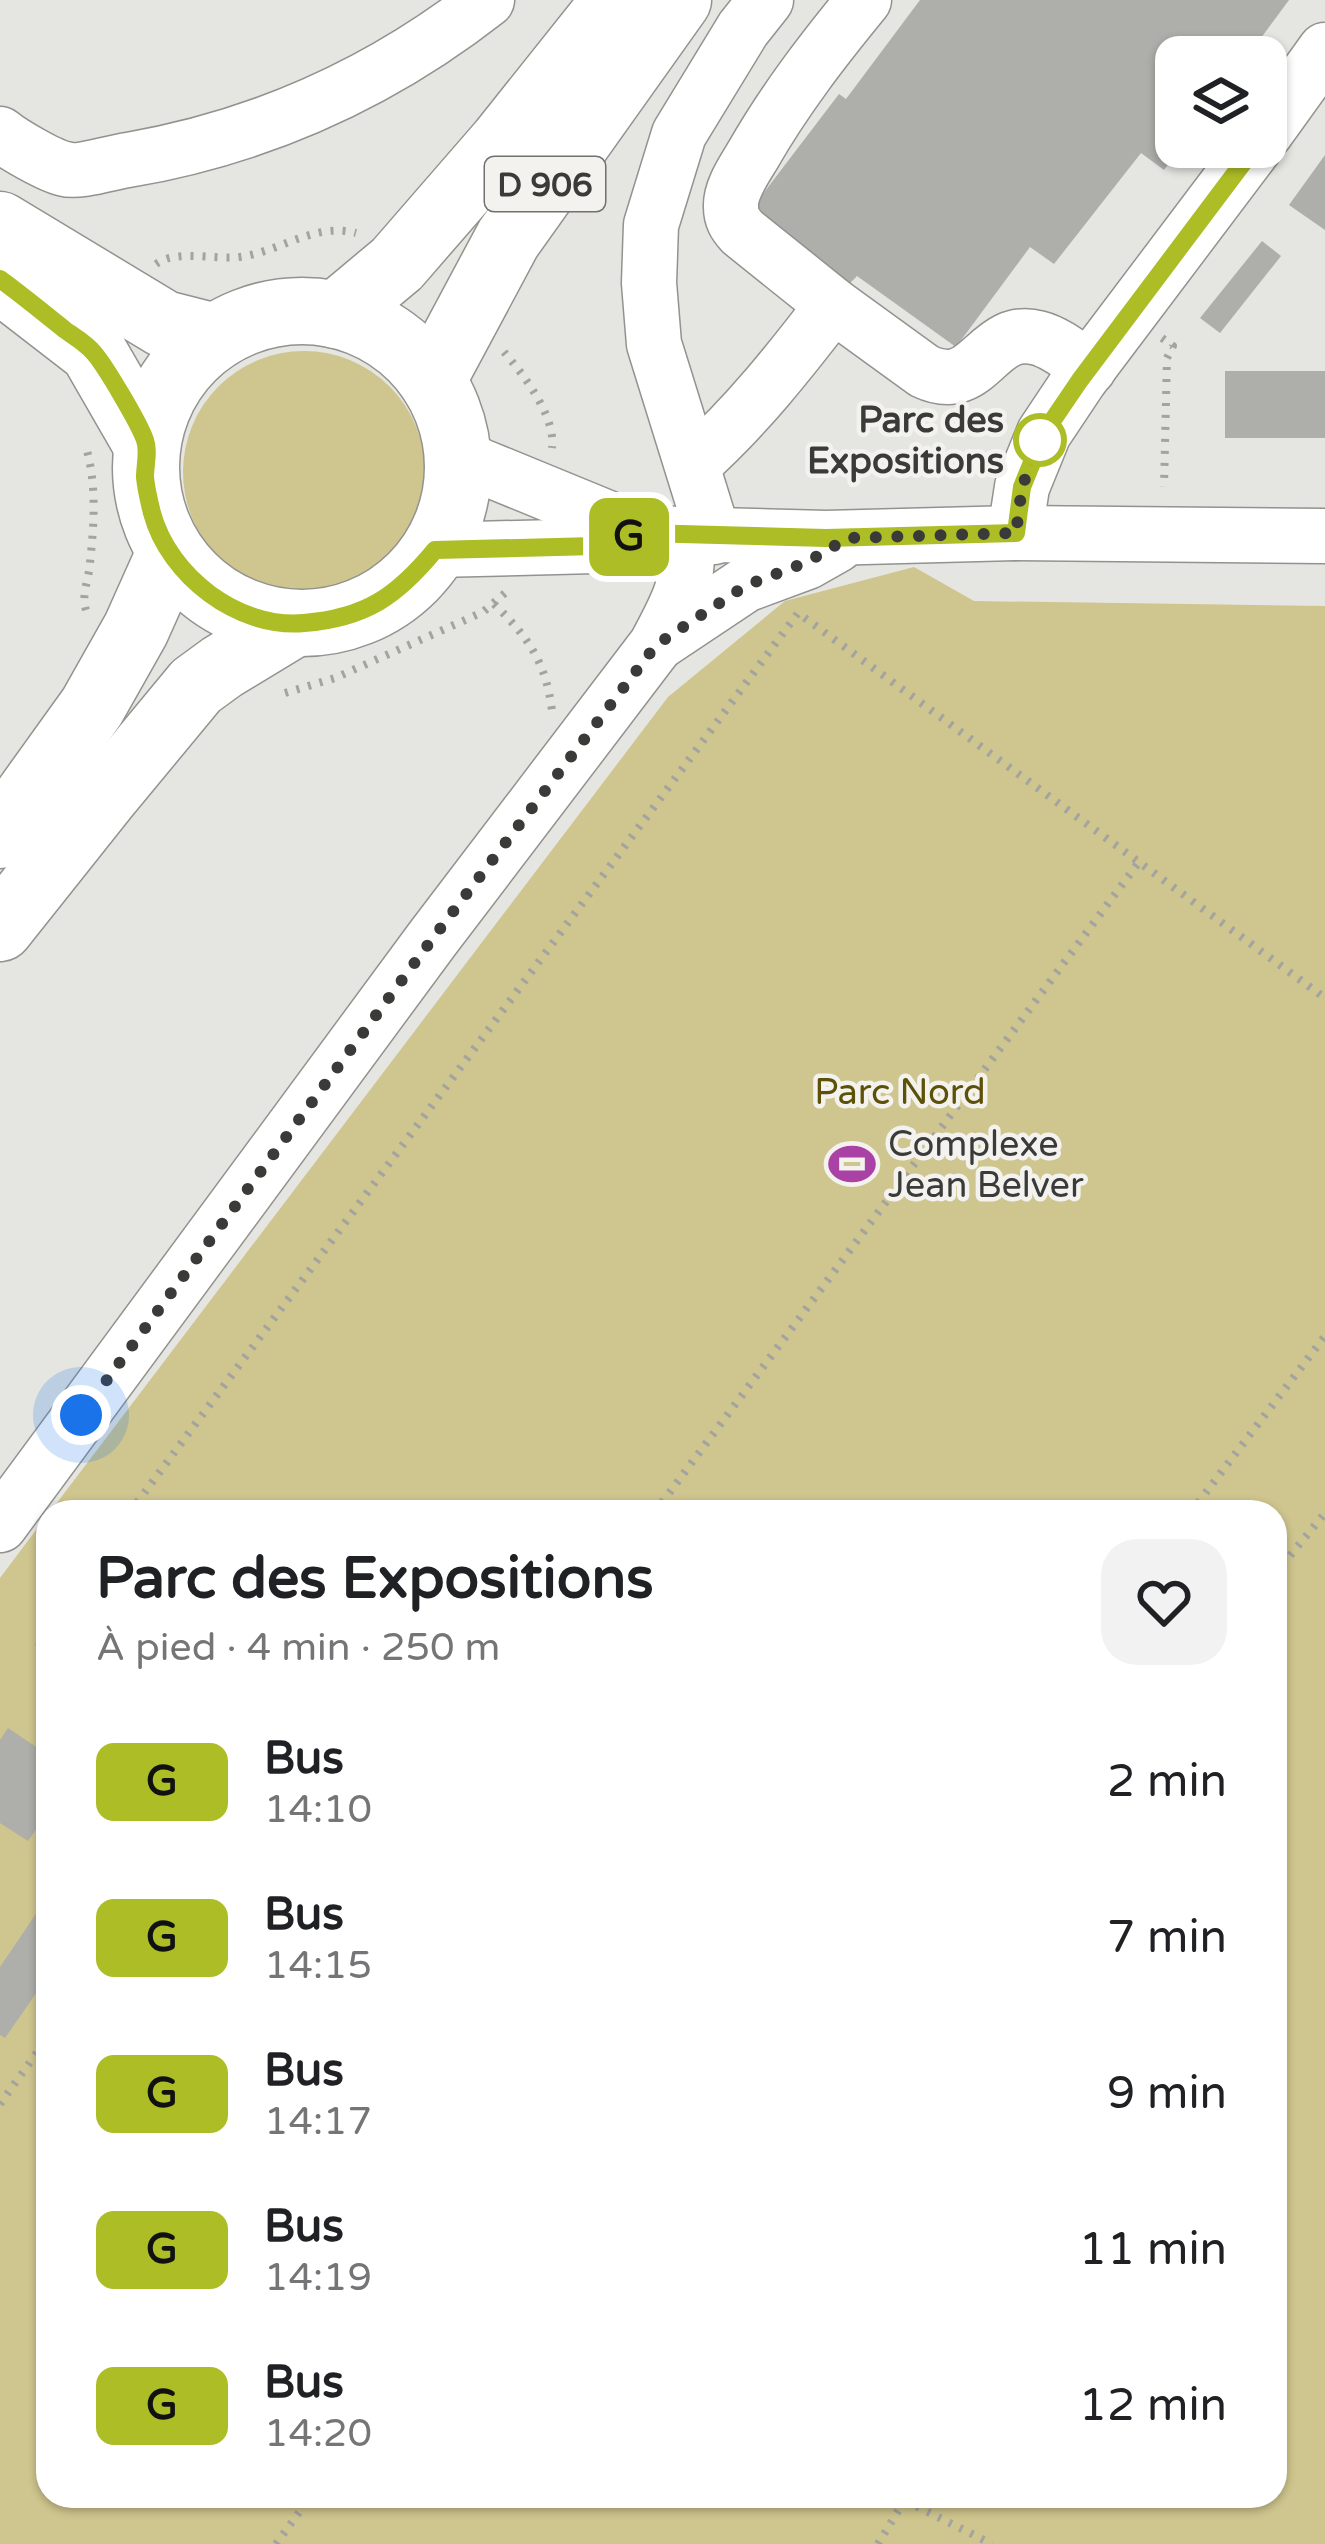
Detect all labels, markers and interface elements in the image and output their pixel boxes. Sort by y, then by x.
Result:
map controls [1155,36,1287,168]
button: layers [1155,36,1287,168]
road number: D 906 [485,157,605,211]
place label: Parc des Expositions [807,399,1004,483]
marker: Parc des Expositions [1015,415,1065,465]
line badge: G [590,498,668,576]
text: G [613,511,645,562]
park label: Parc Nord [814,1071,986,1114]
place label: Complexe Jean Belver [888,1123,1084,1207]
sports icon: Complexe Jean Belver [827,1139,877,1189]
your location [51,1385,111,1445]
button: heart [1101,1539,1227,1665]
text: Parc des Expositions [96,1545,654,1613]
text: À pied · 4 min · 250 m [96,1624,500,1671]
text: Bus [264,1732,344,1786]
text: 2 min [1107,1755,1227,1809]
text: G [146,1756,178,1807]
text: 14:10 [264,1786,372,1833]
text: Bus [264,1888,344,1942]
text: 7 min [1107,1911,1227,1965]
text: G [146,1912,178,1963]
text: 14:15 [264,1942,372,1989]
text: Bus [264,2044,344,2098]
text: 9 min [1107,2067,1227,2121]
text: G [146,2068,178,2119]
text: 14:17 [264,2098,372,2145]
text: Bus [264,2200,344,2254]
text: 11 min [1079,2223,1227,2277]
text: G [146,2224,178,2275]
text: 14:19 [264,2254,372,2301]
text: Bus [264,2356,344,2410]
text: 12 min [1079,2379,1227,2433]
text: G [146,2380,178,2431]
text: 14:20 [264,2410,372,2457]

